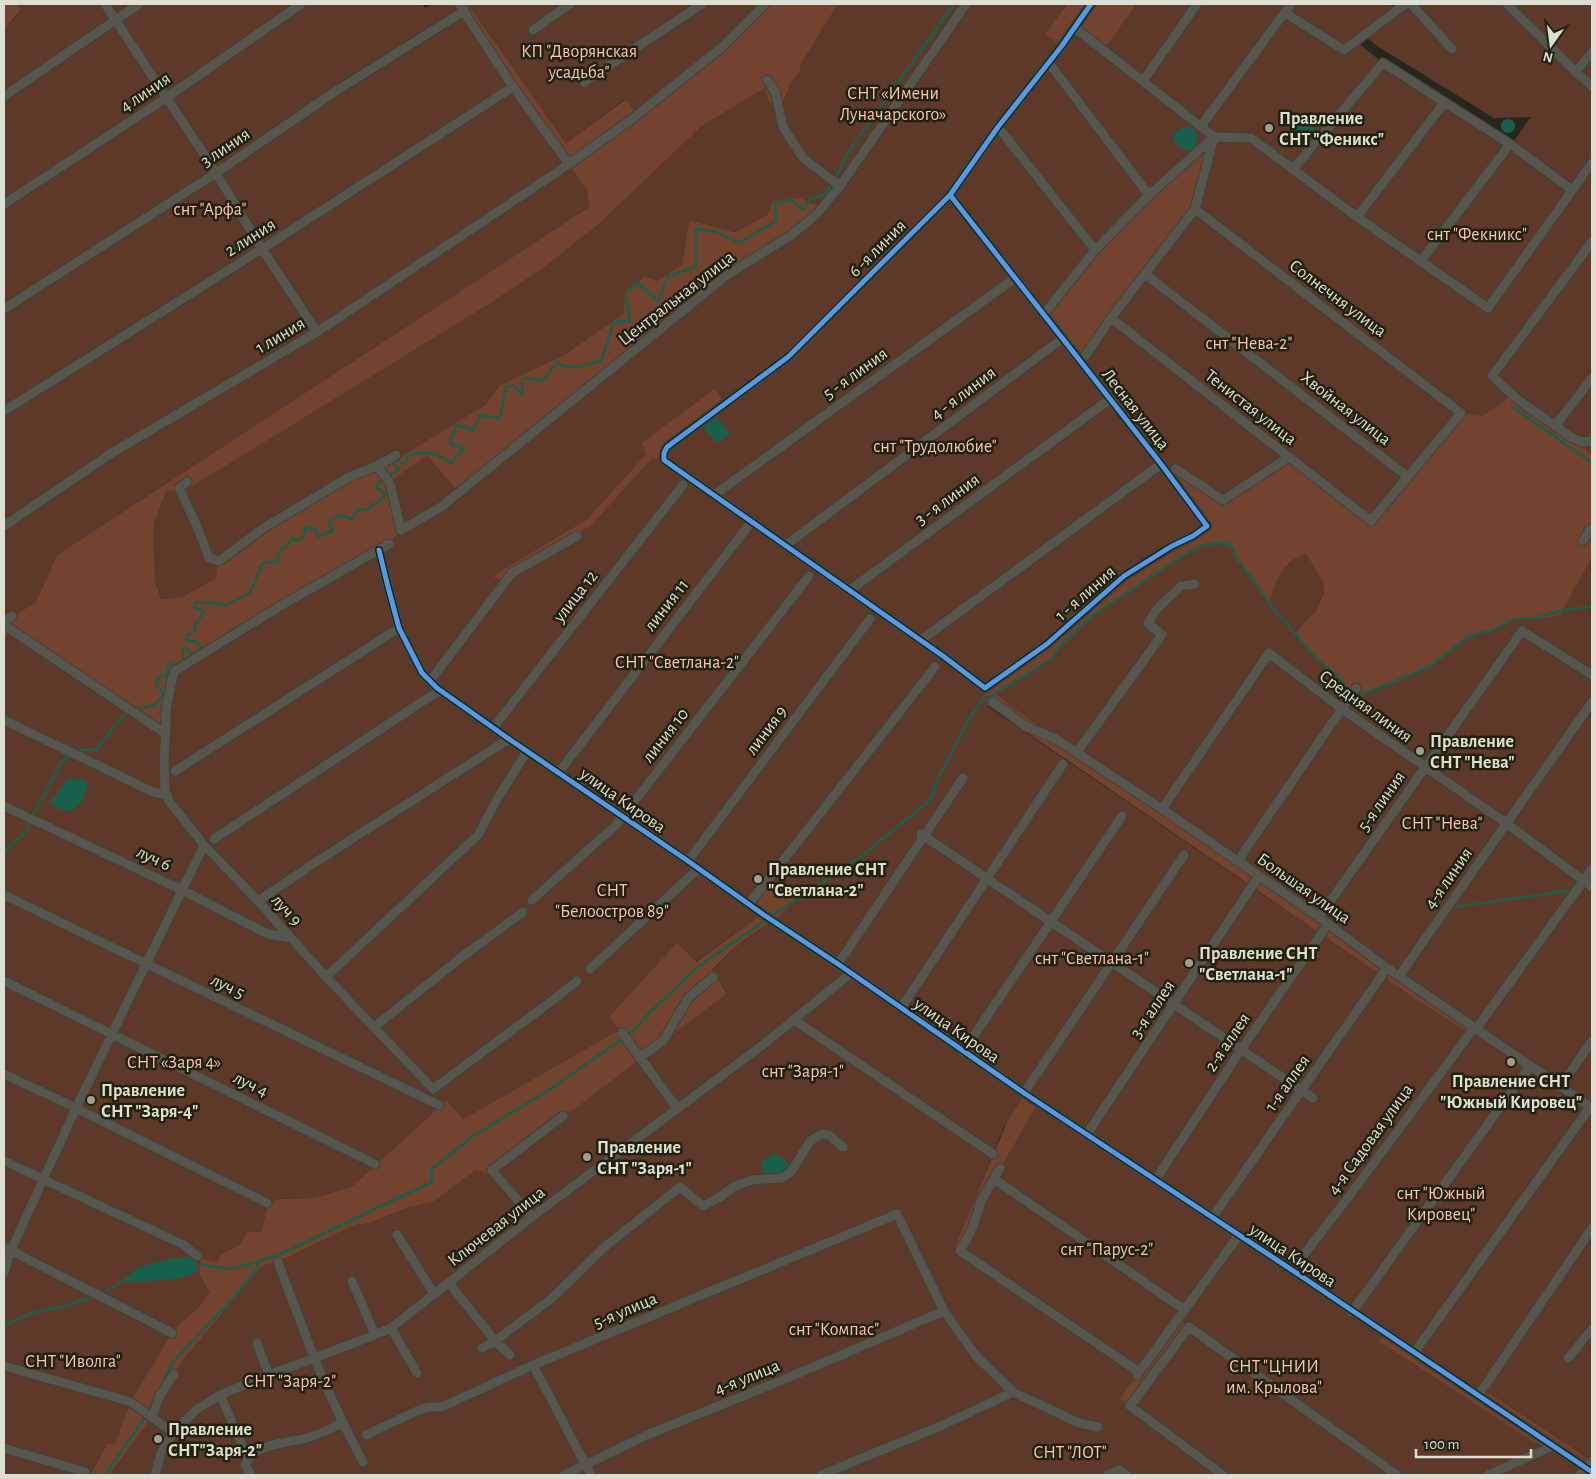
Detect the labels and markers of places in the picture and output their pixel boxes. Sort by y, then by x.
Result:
place label: Правление СНТ "Феникс" [1279,110,1384,149]
marker: Правление СНТ "Феникс" [1263,122,1275,134]
place label: Правление СНТ "Нева" [1430,733,1515,772]
marker: Правление СНТ "Нева" [1414,745,1426,757]
place label: Правление СНТ "Светлана-2" [768,861,886,900]
marker: Правление СНТ "Светлана-2" [752,873,764,885]
place label: Правление СНТ "Светлана-1" [1199,945,1317,984]
marker: Правление СНТ "Светлана-1" [1183,957,1195,969]
marker: Правление СНТ "Южный Кировец" [1505,1056,1517,1068]
place label: Правление СНТ "Южный Кировец" [1440,1073,1582,1112]
place label: Правление СНТ "Заря-4" [101,1082,198,1121]
marker: Правление СНТ "Заря-4" [85,1094,97,1106]
place label: Правление СНТ "Заря-1" [597,1139,692,1178]
marker: Правление СНТ "Заря-1" [581,1151,593,1163]
place label: Правление СНТ"Заря-2" [168,1421,262,1460]
marker: Правление СНТ"Заря-2" [152,1433,164,1445]

